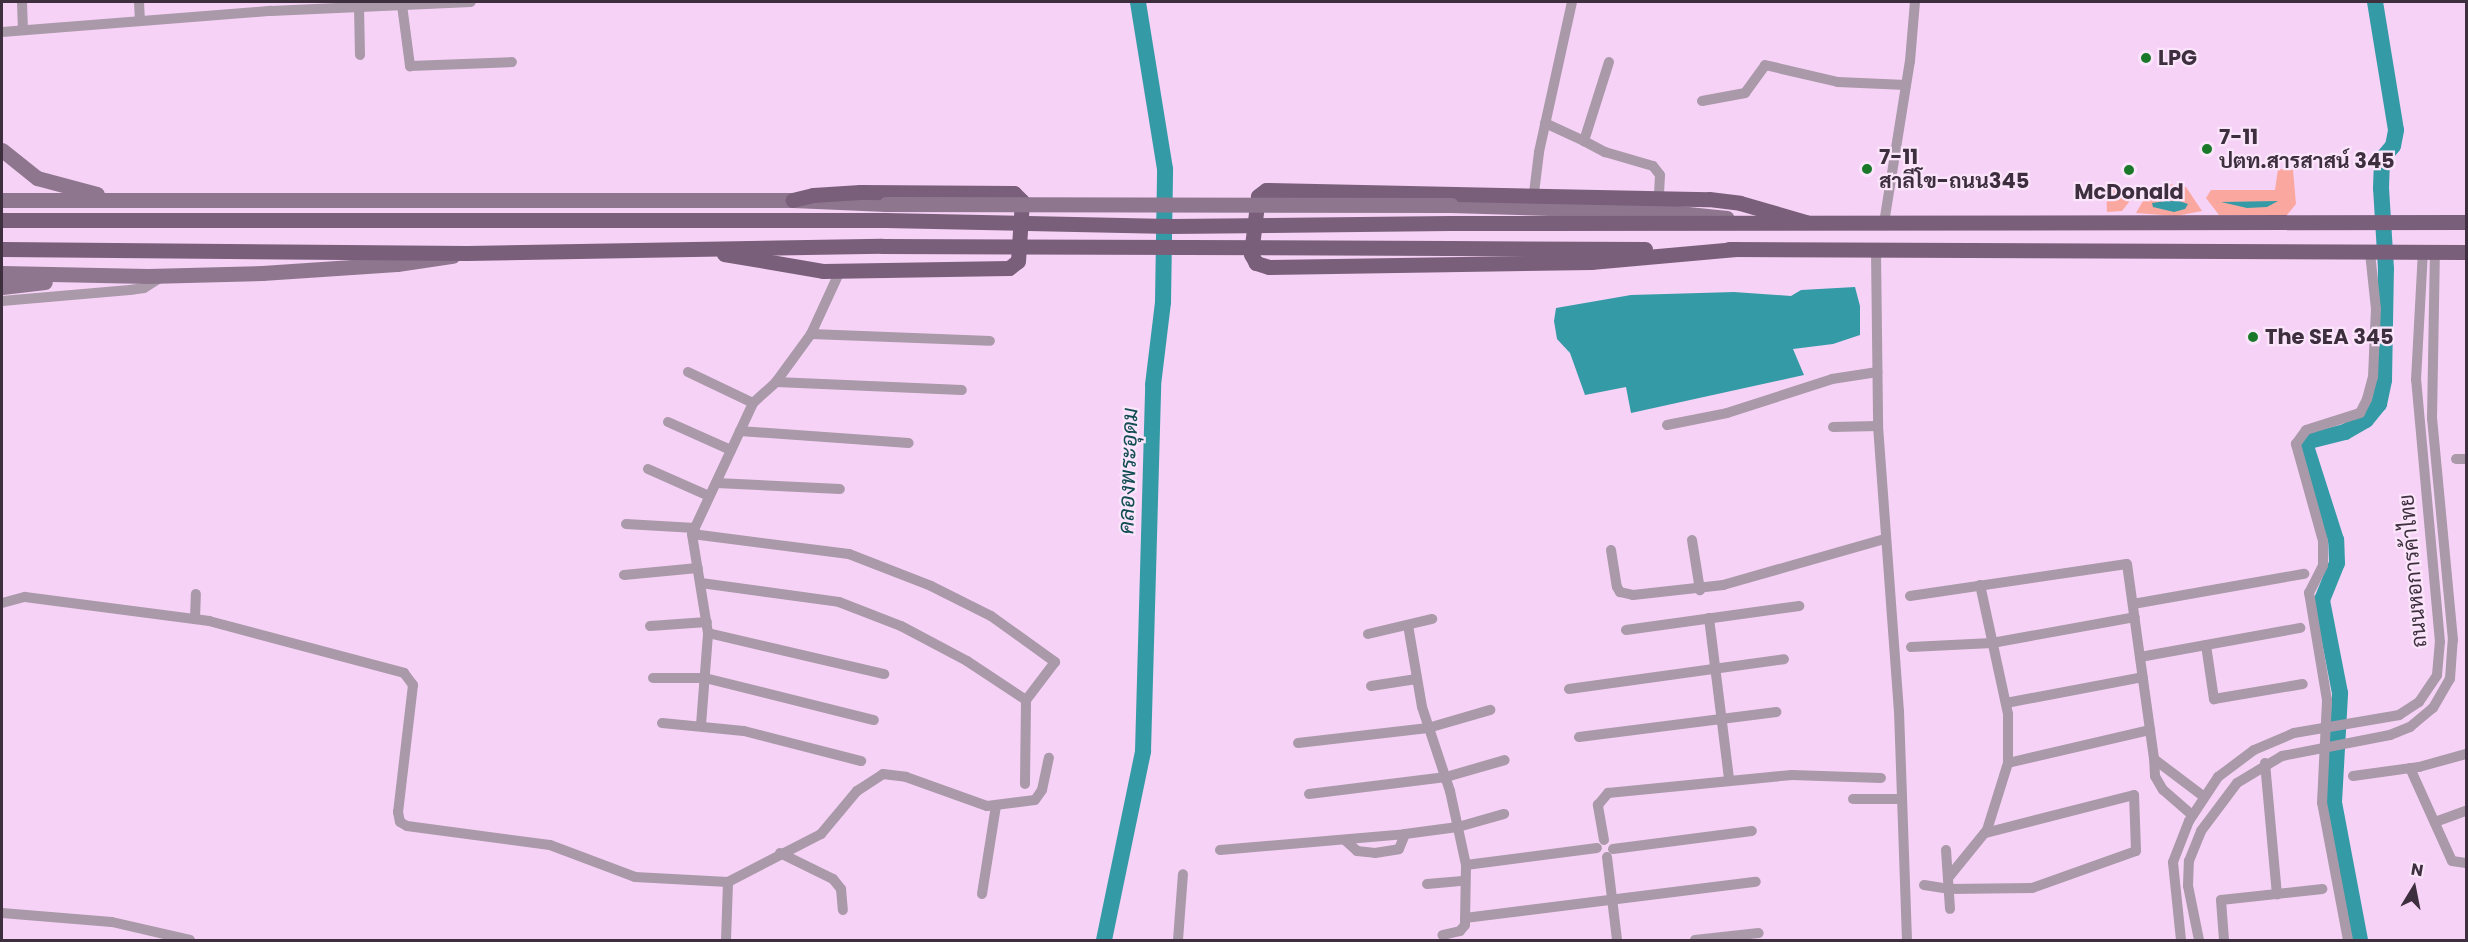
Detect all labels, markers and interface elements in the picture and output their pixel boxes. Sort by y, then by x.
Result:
place label: LPG [2158,45,2197,71]
marker: LPG [2139,51,2153,65]
place label: 7-11 ปตท.สารสาสน์ 345 [2219,124,2395,174]
marker: 7-11 ปตท.สารสาสน์ 345 [2200,142,2214,156]
place label: 7-11 สาลีโข-ถนน345 [1879,144,2029,194]
marker: 7-11 สาลีโข-ถนน345 [1860,162,1874,176]
marker: McDonald [2122,163,2136,177]
place label: McDonald [2074,179,2184,205]
place label: The SEA 345 [2265,324,2394,350]
marker: The SEA 345 [2246,330,2260,344]
water label: คลองพระอุดม [1113,407,1143,535]
street label: ถนนหอการค้าไทย [2394,493,2432,649]
text: N [2409,857,2425,882]
north arrow [2384,858,2444,918]

